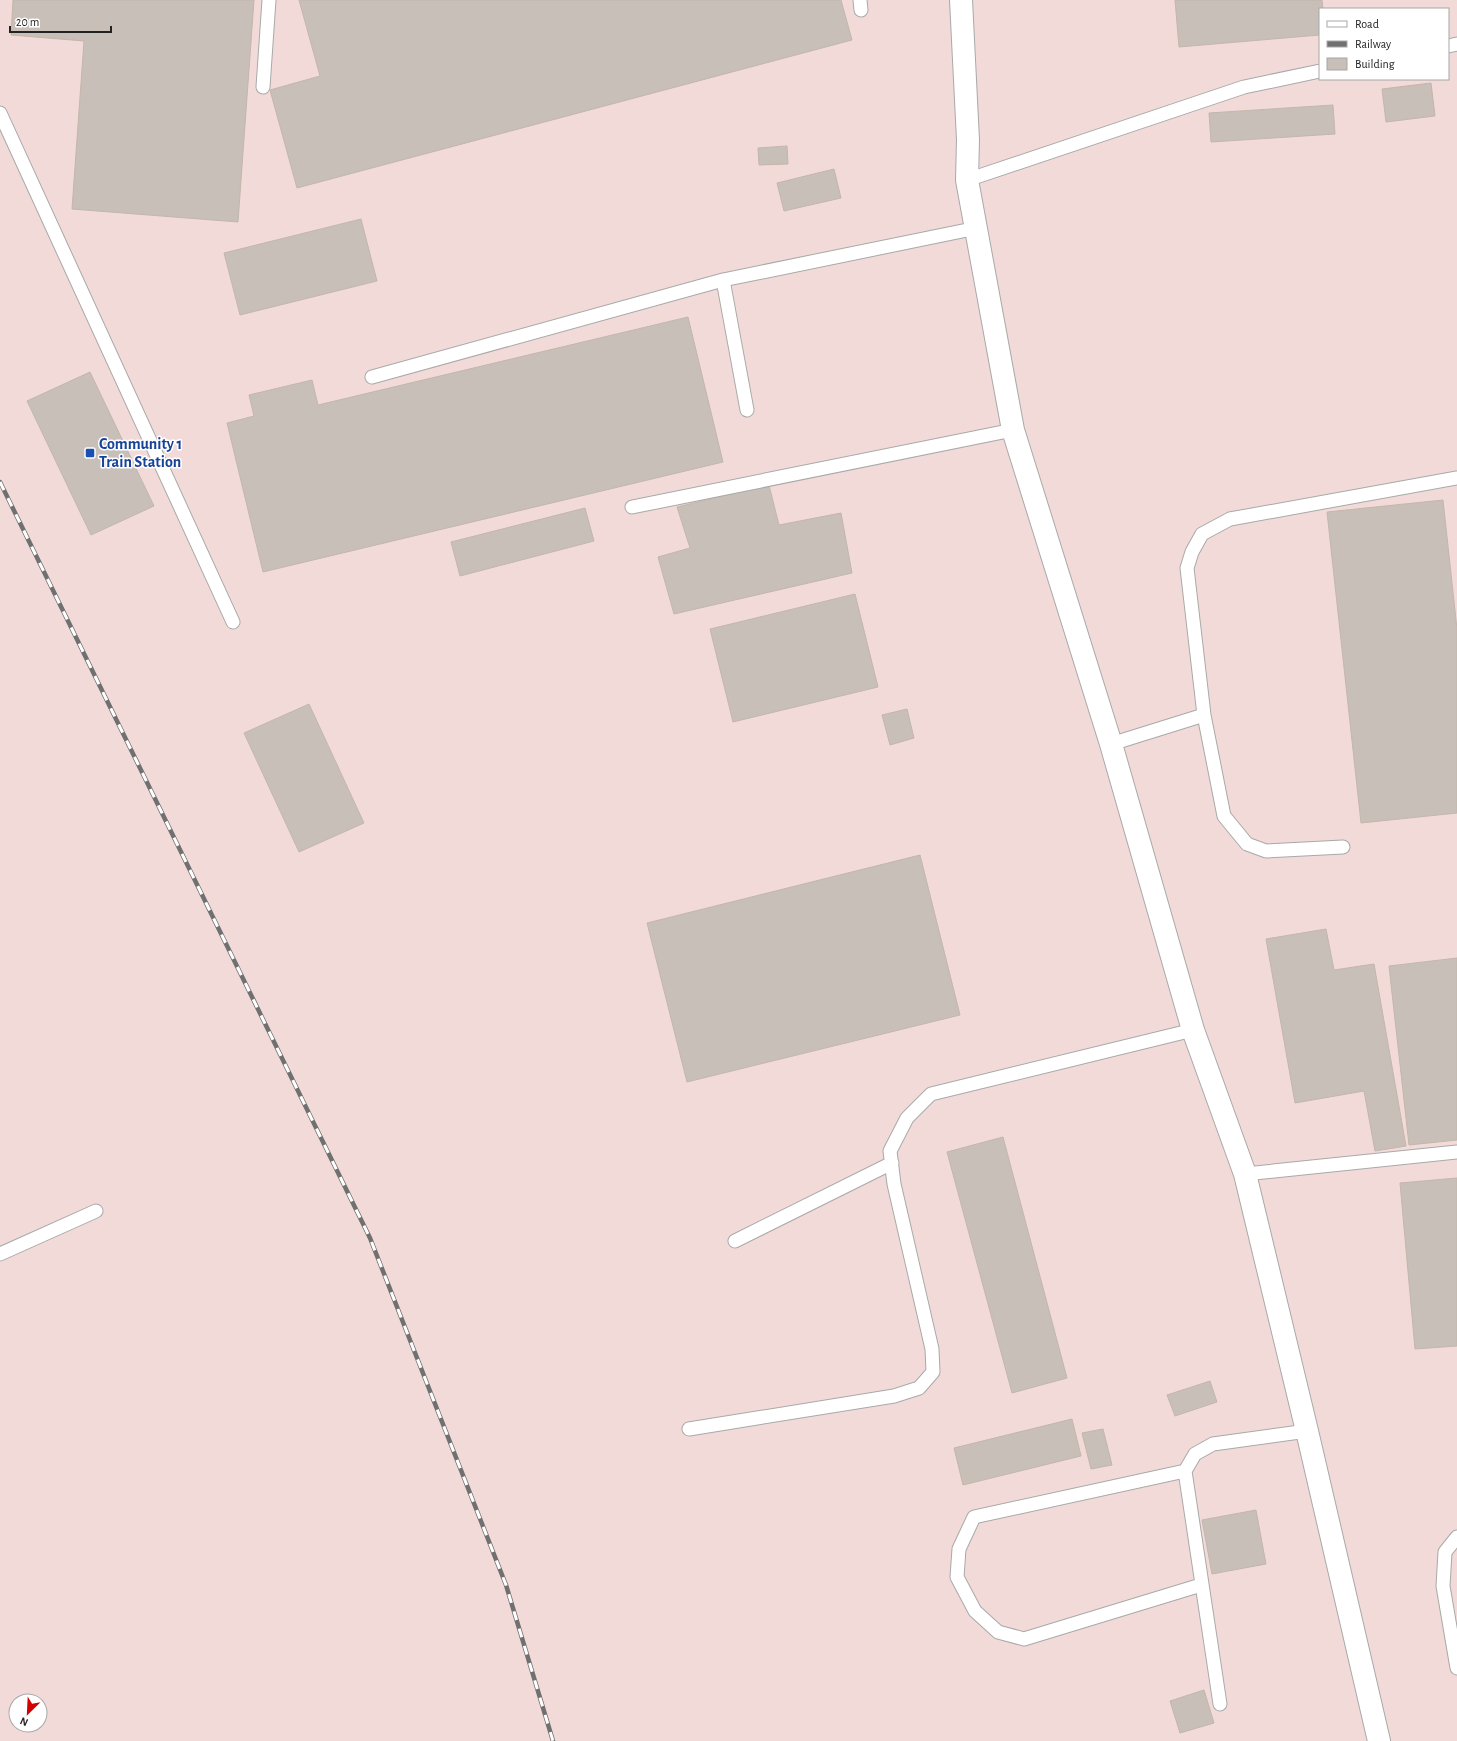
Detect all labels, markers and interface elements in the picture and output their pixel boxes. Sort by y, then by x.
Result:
scale bar [10,8,111,34]
legend [1319,8,1449,80]
text: 20 m [16,16,39,28]
text: Road [1355,18,1379,30]
text: Railway [1355,38,1391,51]
text: Building [1355,58,1395,70]
place label: Community 1 Train Station [99,436,182,470]
marker: Community 1 Train Station [84,447,96,459]
north arrow [8,1693,48,1733]
text: N [18,1715,30,1728]

